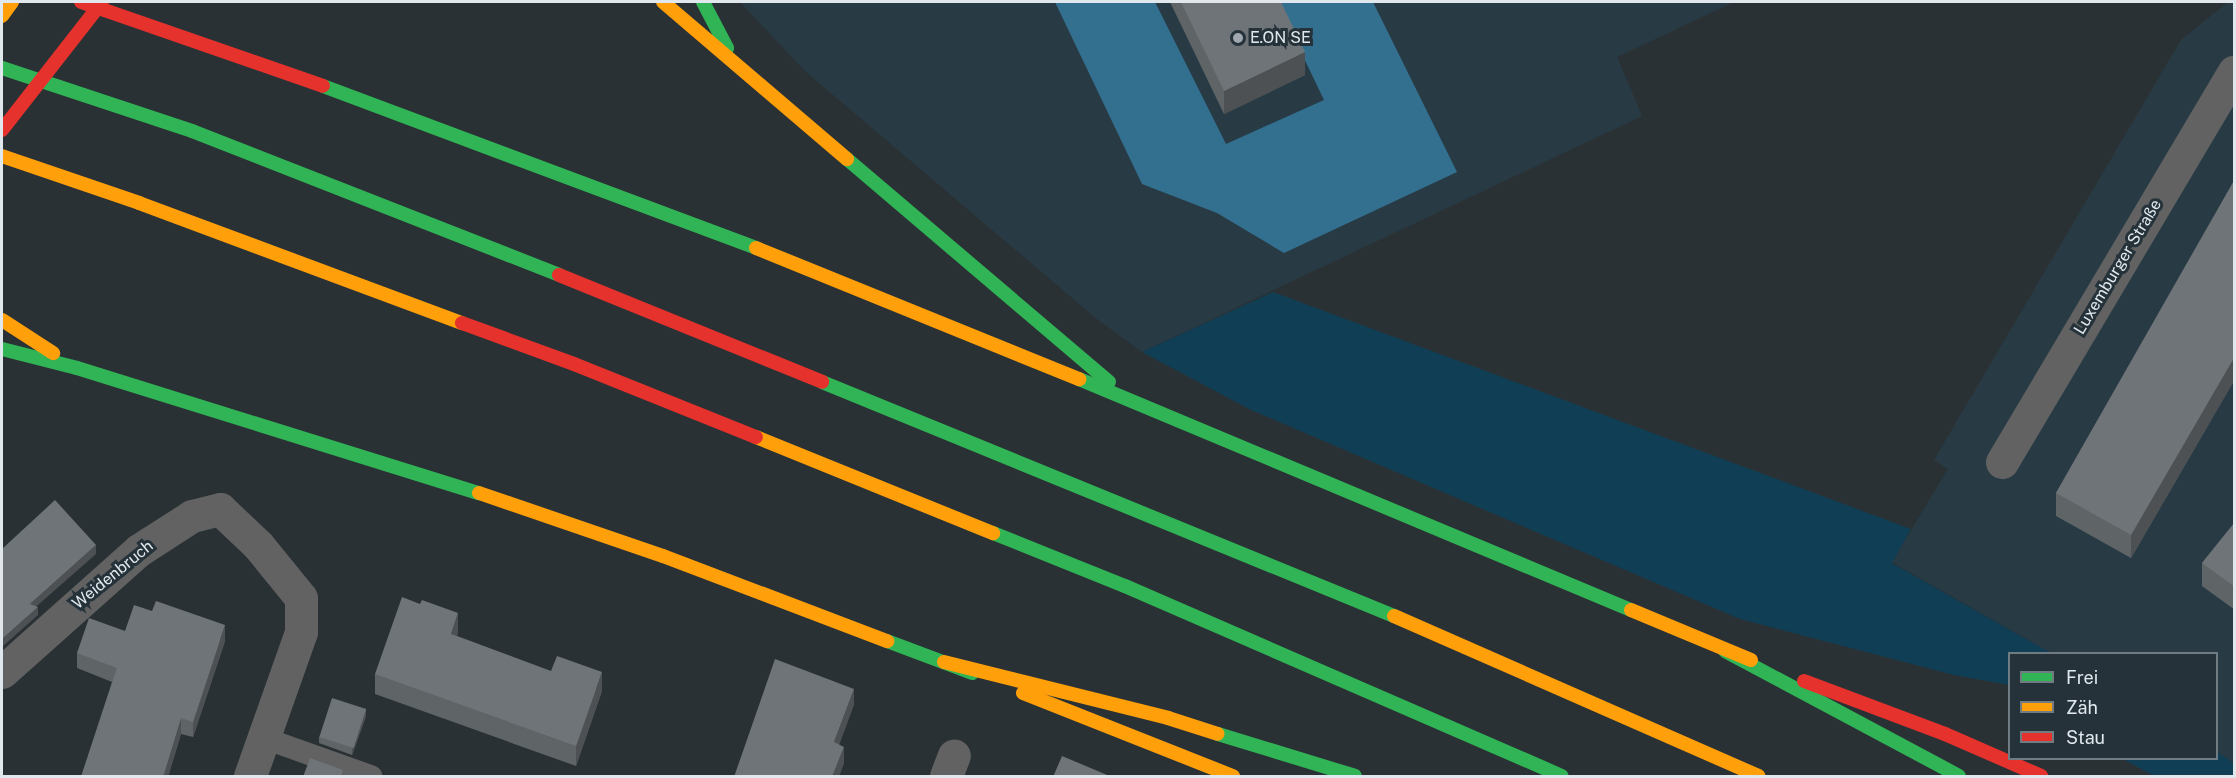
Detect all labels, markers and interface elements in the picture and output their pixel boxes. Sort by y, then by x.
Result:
place label: E.ON SE [1250,28,1311,48]
marker: E.ON SE [1231,31,1245,45]
street label: Luxemburger Straße [2070,196,2166,338]
street label: Weidenbruch [69,537,157,613]
legend [2008,652,2218,760]
text: Frei [2066,667,2098,688]
text: Zäh [2066,697,2098,718]
text: Stau [2066,727,2105,748]

